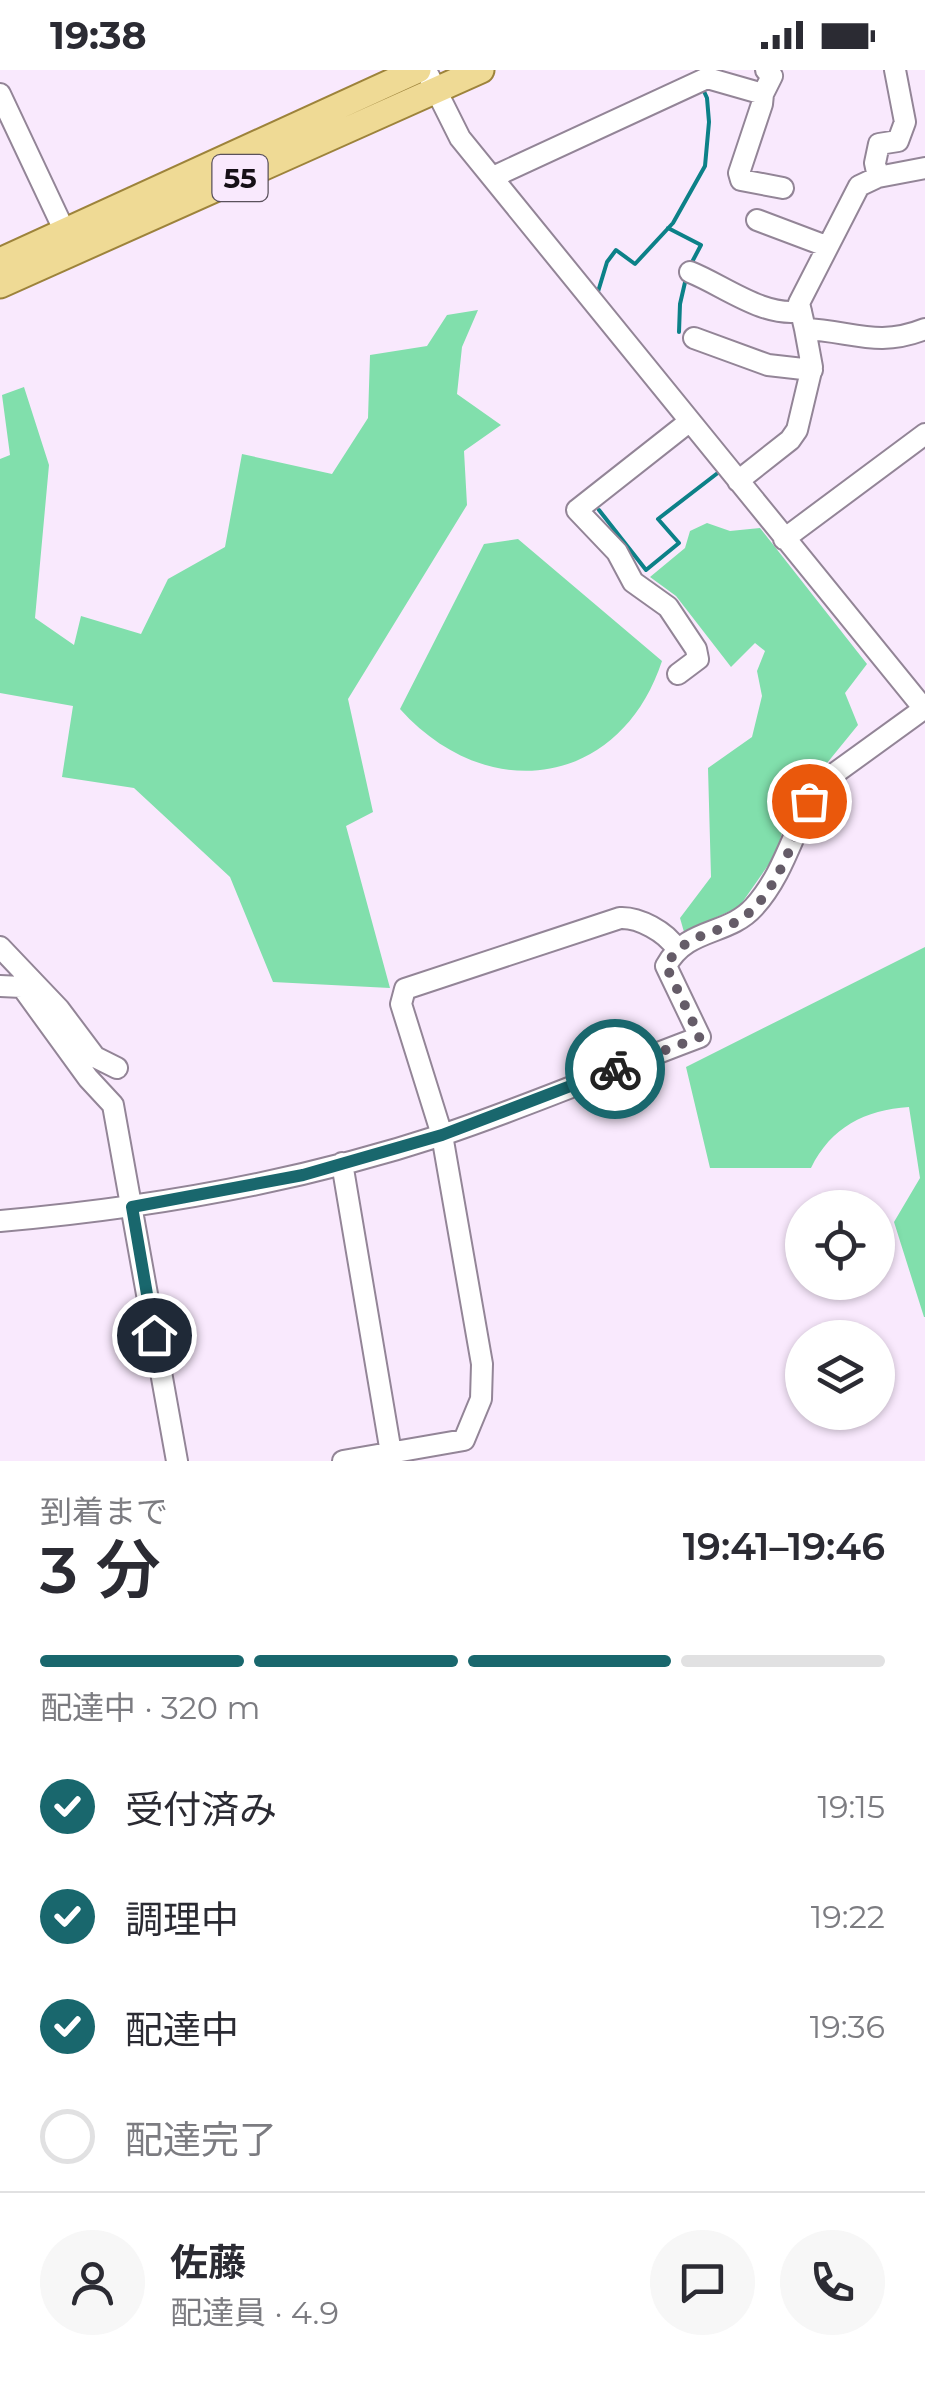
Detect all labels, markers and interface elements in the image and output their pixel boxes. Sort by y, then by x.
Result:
text: 19:38 [50,12,147,59]
road number: 55 [212,155,268,201]
pin [767,759,852,844]
icon: bag [782,774,837,829]
courier [565,1019,665,1119]
icon: bike [588,1042,643,1097]
map controls [785,1190,895,1430]
button: locate [785,1190,895,1300]
pin [112,1293,197,1378]
icon: home [127,1308,182,1363]
button: layers [785,1320,895,1430]
text: 到着まで [40,1492,168,1531]
text: 19:41–19:46 [683,1523,885,1570]
text: 3 分 [40,1530,161,1609]
text: 配達中 · 320 m [40,1688,260,1727]
icon: check [40,1779,95,1834]
text: 受付済み [125,1786,277,1833]
text: 19:15 [818,1787,885,1826]
icon: check [40,1889,95,1944]
text: 調理中 [125,1896,239,1943]
text: 19:22 [811,1897,885,1936]
icon: check [40,1999,95,2054]
text: 配達中 [125,2006,239,2053]
text: 19:36 [810,2007,885,2046]
text: 配達完了 [125,2116,277,2163]
button: person [40,2230,145,2335]
button: chat [650,2230,755,2335]
button: phone [780,2230,885,2335]
text: 佐藤 [170,2239,246,2286]
text: 配達員 · 4.9 [170,2293,339,2332]

